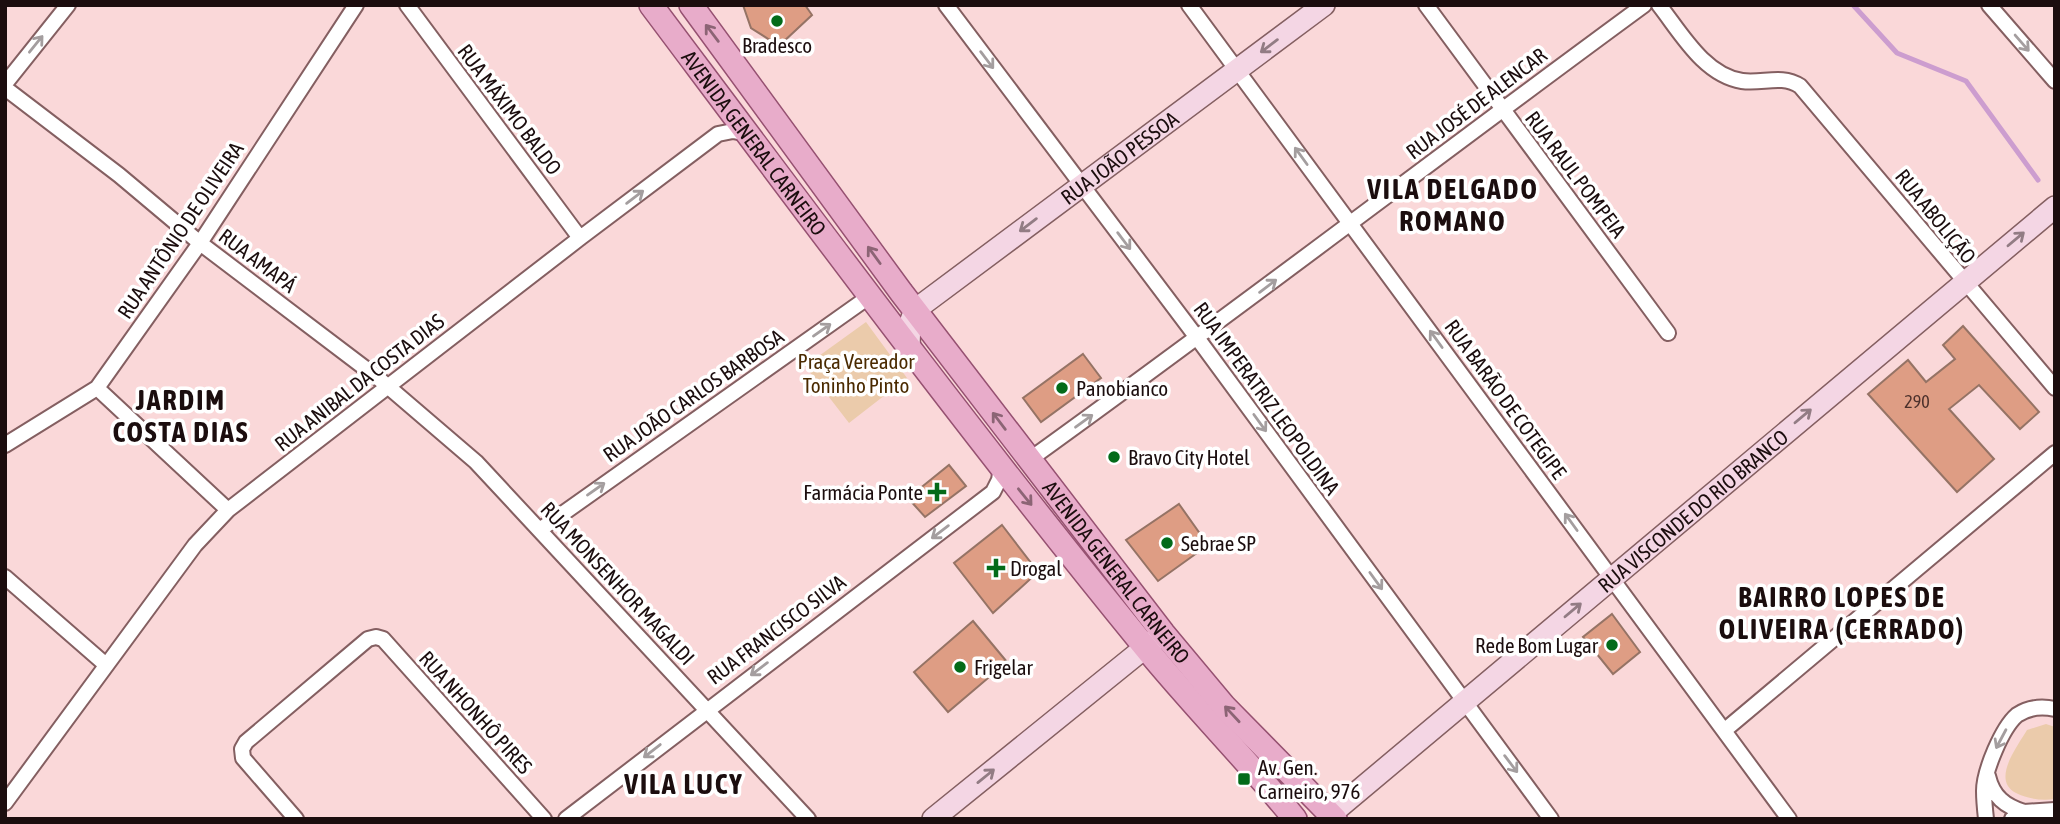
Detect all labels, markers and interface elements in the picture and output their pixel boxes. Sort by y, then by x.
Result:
marker: Bradesco [769,13,785,29]
one-way arrow [704,24,719,43]
place label: Bradesco [742,33,812,57]
one-way arrow [2014,34,2030,52]
one-way arrow [29,36,44,54]
street label: RUA MÁXIMO BALDO [453,39,567,179]
one-way arrow [1260,39,1279,53]
street label: RUA JOSÉ DE ALENCAR [1401,42,1551,164]
street label: AVENIDA GENERAL CARNEIRO [677,46,831,240]
one-way arrow [979,50,994,69]
street label: RUA JOÃO PESSOA [1056,106,1183,209]
street label: RUA RAUL POMPEIA [1521,106,1632,242]
street label: RUA ANTÔNIO DE OLIVEIRA [112,137,248,323]
one-way arrow [1294,147,1308,166]
street label: RUA ABOLIÇÃO [1891,164,1981,268]
district label: VILA DELGADO ROMANO [1366,173,1539,237]
one-way arrow [625,189,644,204]
one-way arrow [1019,218,1037,233]
street label: RUA AMAPÁ [215,223,302,297]
one-way arrow [1116,232,1131,251]
one-way arrow [2006,232,2024,247]
one-way arrow [867,246,882,265]
one-way arrow [1258,279,1277,294]
street label: RUA IMPERATRIZ LEOPOLDINA [1189,297,1345,499]
street label: RUA ANIBAL DA COSTA DIAS [270,308,449,456]
street label: RUA BARÃO DE COTEGIPE [1440,315,1572,483]
street label: RUA JOÃO CARLOS BARBOSA [598,323,788,466]
one-way arrow [812,323,831,337]
one-way arrow [1429,330,1443,349]
park label: Praça Vereador Toninho Pinto [798,349,915,397]
place label: Panobianco [1076,376,1168,400]
marker: Panobianco [1054,380,1070,396]
district label: JARDIM COSTA DIAS [112,384,250,448]
house number: 290 [1904,391,1930,412]
one-way arrow [1794,408,1812,424]
one-way arrow [991,412,1006,431]
one-way arrow [1074,413,1093,428]
one-way arrow [1252,414,1267,433]
street label: RUA VISCONDE DO RIO BRANCO [1593,424,1792,597]
place label: Bravo City Hotel [1128,445,1250,469]
marker: Bravo City Hotel [1106,449,1122,465]
street label: AVENIDA GENERAL CARNEIRO [1038,476,1195,668]
place label: Farmácia Ponte [803,480,923,504]
one-way arrow [586,482,605,496]
marker: Farmácia Ponte [929,484,945,500]
one-way arrow [1018,487,1033,505]
street label: RUA MONSENHOR MAGALDI [536,497,700,669]
one-way arrow [1564,513,1579,532]
one-way arrow [932,524,950,539]
place label: Sebrae SP [1181,531,1256,555]
marker: Sebrae SP [1159,535,1175,551]
place label: Drogal [1010,556,1062,580]
marker: Drogal [988,560,1004,576]
street label: RUA FRANCISCO SILVA [702,569,850,689]
one-way arrow [1368,571,1383,589]
district label: BAIRRO LOPES DE OLIVEIRA (CERRADO) [1719,581,1965,645]
one-way arrow [1563,602,1581,618]
place label: Rede Bom Lugar [1475,633,1599,657]
marker: Rede Bom Lugar [1604,637,1620,653]
street label: RUA NHONHÔ PIRES [415,646,537,778]
place label: Frigelar [974,655,1034,679]
marker: Frigelar [952,659,968,675]
one-way arrow [750,661,769,676]
one-way arrow [1223,706,1240,723]
one-way arrow [1994,728,2008,749]
one-way arrow [644,743,662,758]
one-way arrow [1503,754,1518,773]
place label: Av. Gen. Carneiro, 976 [1258,755,1360,803]
district label: VILA LUCY [623,768,744,800]
one-way arrow [977,768,995,784]
marker: Av. Gen. Carneiro, 976 [1236,771,1252,787]

